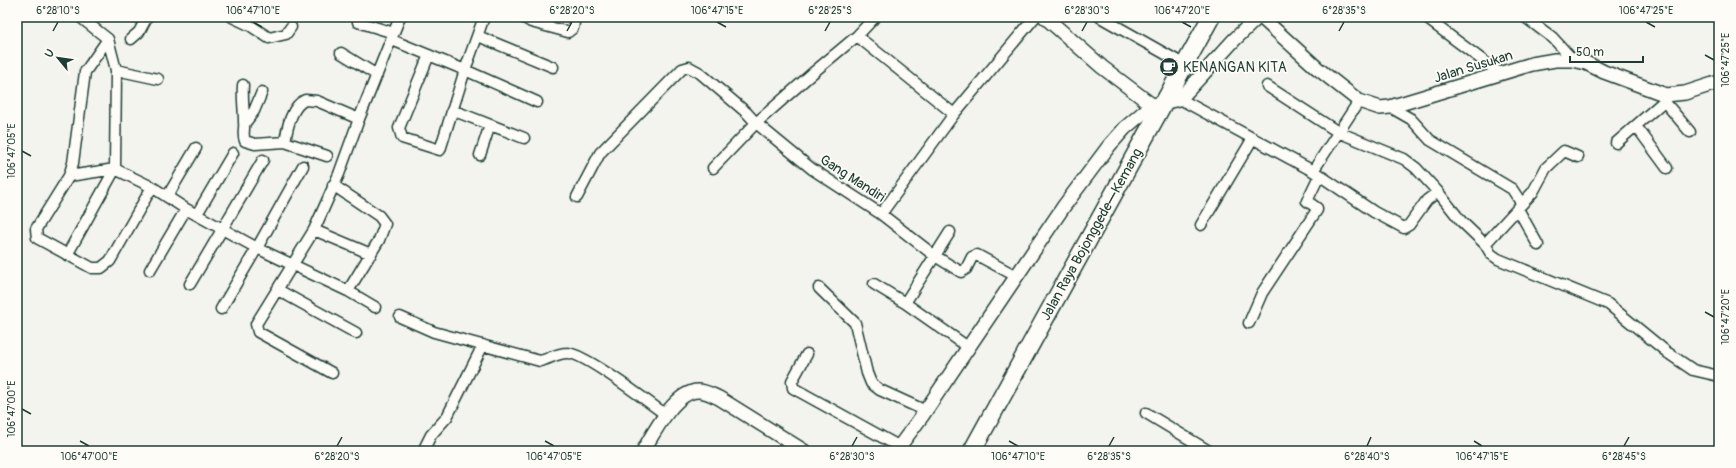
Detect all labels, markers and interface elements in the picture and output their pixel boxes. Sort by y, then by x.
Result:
text: 6°28'10"S [36,5,80,17]
text: 106°47'10"E [226,5,280,17]
text: 6°28'20"S [549,5,595,17]
text: 106°47'15"E [691,5,743,17]
text: 6°28'25"S [808,5,852,17]
text: 6°28'30"S [1064,5,1110,17]
text: 106°47'20"E [1154,5,1210,17]
text: 6°28'35"S [1322,5,1366,17]
text: 106°47'25"E [1619,5,1673,17]
text: 106°47'25"E [1720,33,1732,87]
north arrow [38,38,78,78]
scale bar [1570,38,1643,64]
text: 50 m [1576,45,1604,60]
street label: Jalan Susukan [1432,46,1515,87]
text: U [42,47,57,60]
cafe icon: KENANGAN KITA [1158,56,1180,78]
place label: KENANGAN KITA [1183,59,1287,76]
text: 106°47'05"E [6,123,18,179]
street label: Jalan Raya Bojonggede—Kemang [1037,145,1146,323]
street label: Gang Mandiri [817,151,889,206]
text: 106°47'20"E [1720,289,1732,345]
text: 106°47'00"E [6,381,18,437]
text: 106°47'00"E [61,451,117,463]
text: 6°28'20"S [314,451,360,463]
text: 106°47'05"E [526,451,582,463]
text: 6°28'30"S [829,451,875,463]
text: 106°47'10"E [991,451,1045,463]
text: 6°28'35"S [1087,451,1131,463]
text: 6°28'40"S [1344,451,1390,463]
text: 106°47'15"E [1456,451,1508,463]
text: 6°28'45"S [1602,451,1646,463]

